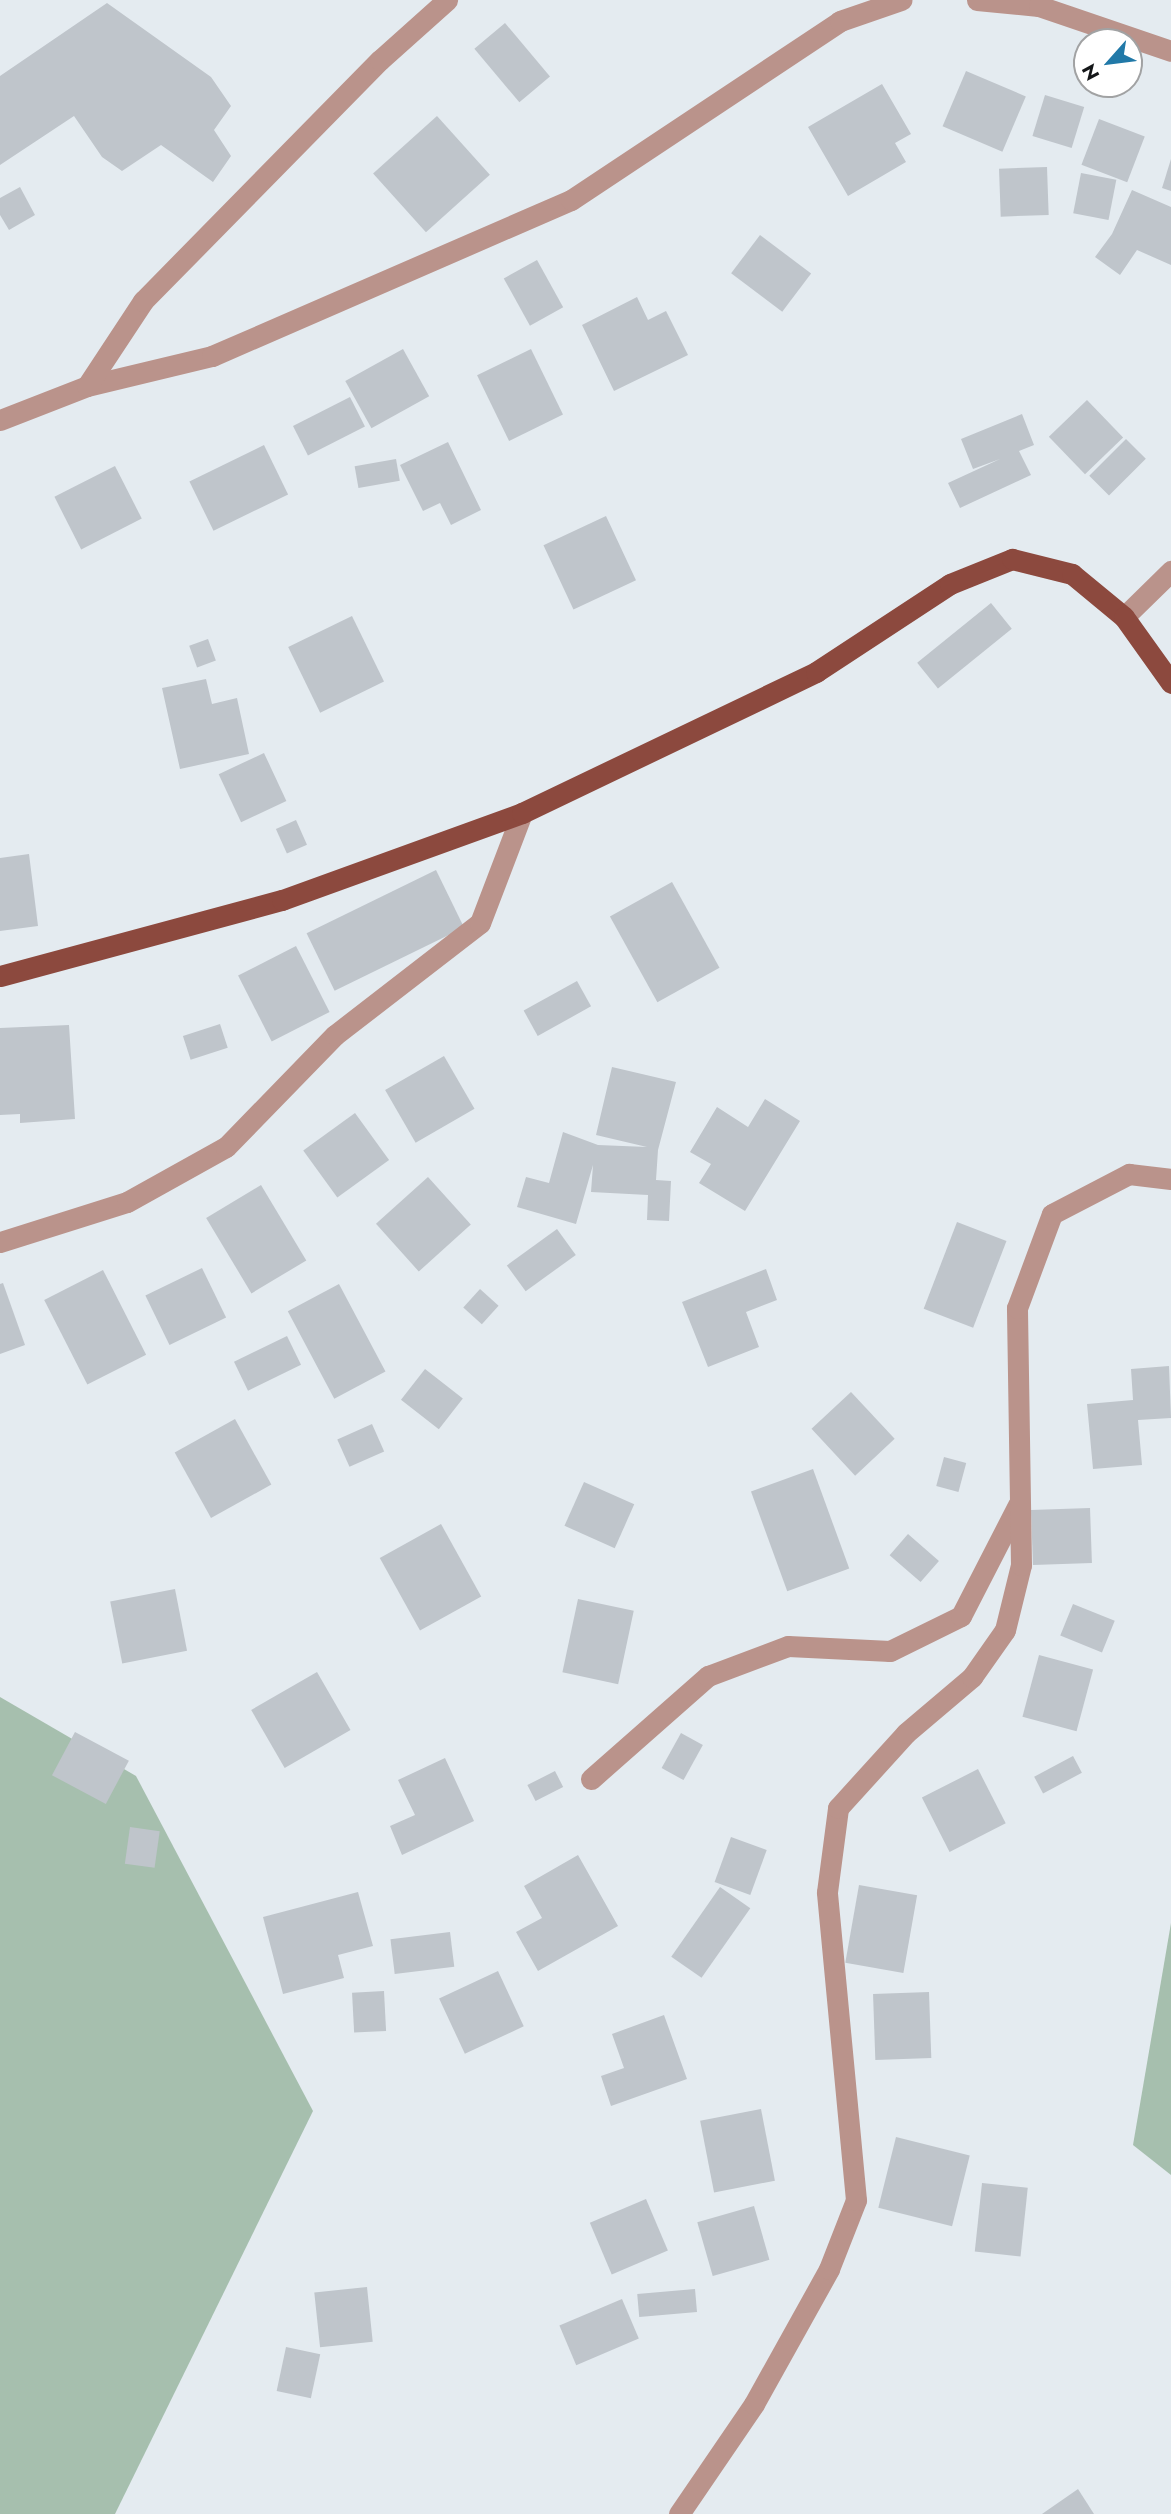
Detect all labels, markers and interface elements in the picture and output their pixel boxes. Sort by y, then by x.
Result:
north arrow [1073,28,1143,98]
text: N [1075,59,1106,85]

